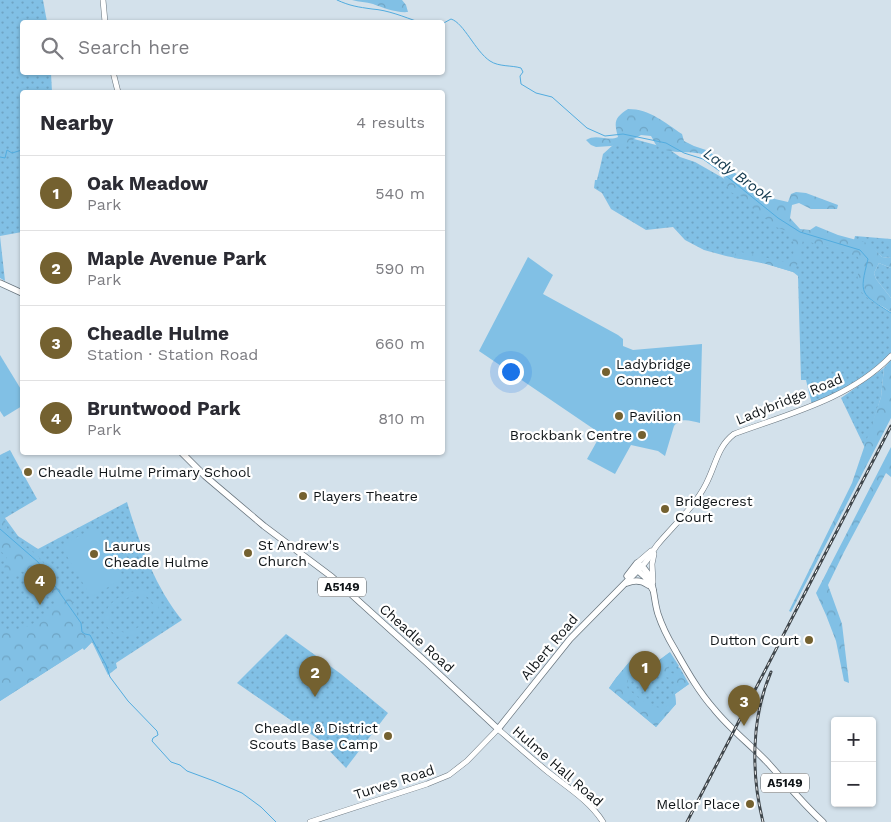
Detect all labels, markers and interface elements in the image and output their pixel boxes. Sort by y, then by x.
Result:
search box [20,20,445,75]
icon: search [38,34,66,62]
text: Search here [78,36,189,59]
text: Nearby [40,110,113,135]
text: 4 results [356,113,425,132]
water label: Lady Brook [700,144,777,206]
text: Oak Meadow [87,172,208,195]
text: 1 [53,184,59,203]
text: 540 m [375,184,425,203]
text: Park [87,195,121,214]
text: Maple Avenue Park [87,247,266,270]
text: 2 [51,259,61,278]
text: 590 m [375,259,425,278]
text: Park [87,270,121,289]
text: Cheadle Hulme [87,322,229,345]
text: 3 [51,334,61,353]
text: 660 m [375,334,425,353]
text: Station · Station Road [87,345,258,364]
place label: Ladybridge Connect [616,356,691,388]
your location [498,359,524,385]
marker: Ladybridge Connect [600,366,612,378]
street label: Ladybridge Road [733,370,845,428]
text: Bruntwood Park [87,397,241,420]
place label: Pavilion [629,408,681,424]
text: 4 [51,409,61,428]
text: 810 m [378,409,425,428]
marker: Pavilion [613,410,625,422]
text: Park [87,420,121,439]
place label: Brockbank Centre [510,427,632,443]
marker: Brockbank Centre [636,429,648,441]
place label: Cheadle Hulme Primary School [38,464,251,480]
marker: Cheadle Hulme Primary School [22,466,34,478]
place label: Players Theatre [313,488,418,504]
marker: Players Theatre [297,490,309,502]
place label: Bridgecrest Court [675,493,753,525]
marker: Bridgecrest Court [659,503,671,515]
place label: St Andrew's Church [258,537,339,569]
place label: Laurus Cheadle Hulme [104,538,209,570]
marker: St Andrew's Church [242,547,254,559]
marker: Laurus Cheadle Hulme [88,548,100,560]
pin: 4 [24,564,56,605]
road number: A5149 [318,578,366,596]
street label: Cheadle Road [377,600,457,676]
street label: Albert Road [517,611,581,683]
place label: Dutton Court [710,632,799,648]
marker: Dutton Court [803,634,815,646]
pin: 1 [629,651,661,692]
pin: 2 [299,656,331,697]
pin: 3 [728,685,760,726]
map controls [831,717,876,807]
button: + [831,717,876,762]
place label: Cheadle & District Scouts Base Camp [249,720,378,752]
street label: Hulme Hall Road [510,722,606,810]
marker: Cheadle & District Scouts Base Camp [382,730,394,742]
street label: Turves Road [352,761,436,803]
button: − [831,762,876,807]
road number: A5149 [761,774,809,792]
place label: Mellor Place [656,796,740,812]
marker: Mellor Place [744,798,756,810]

